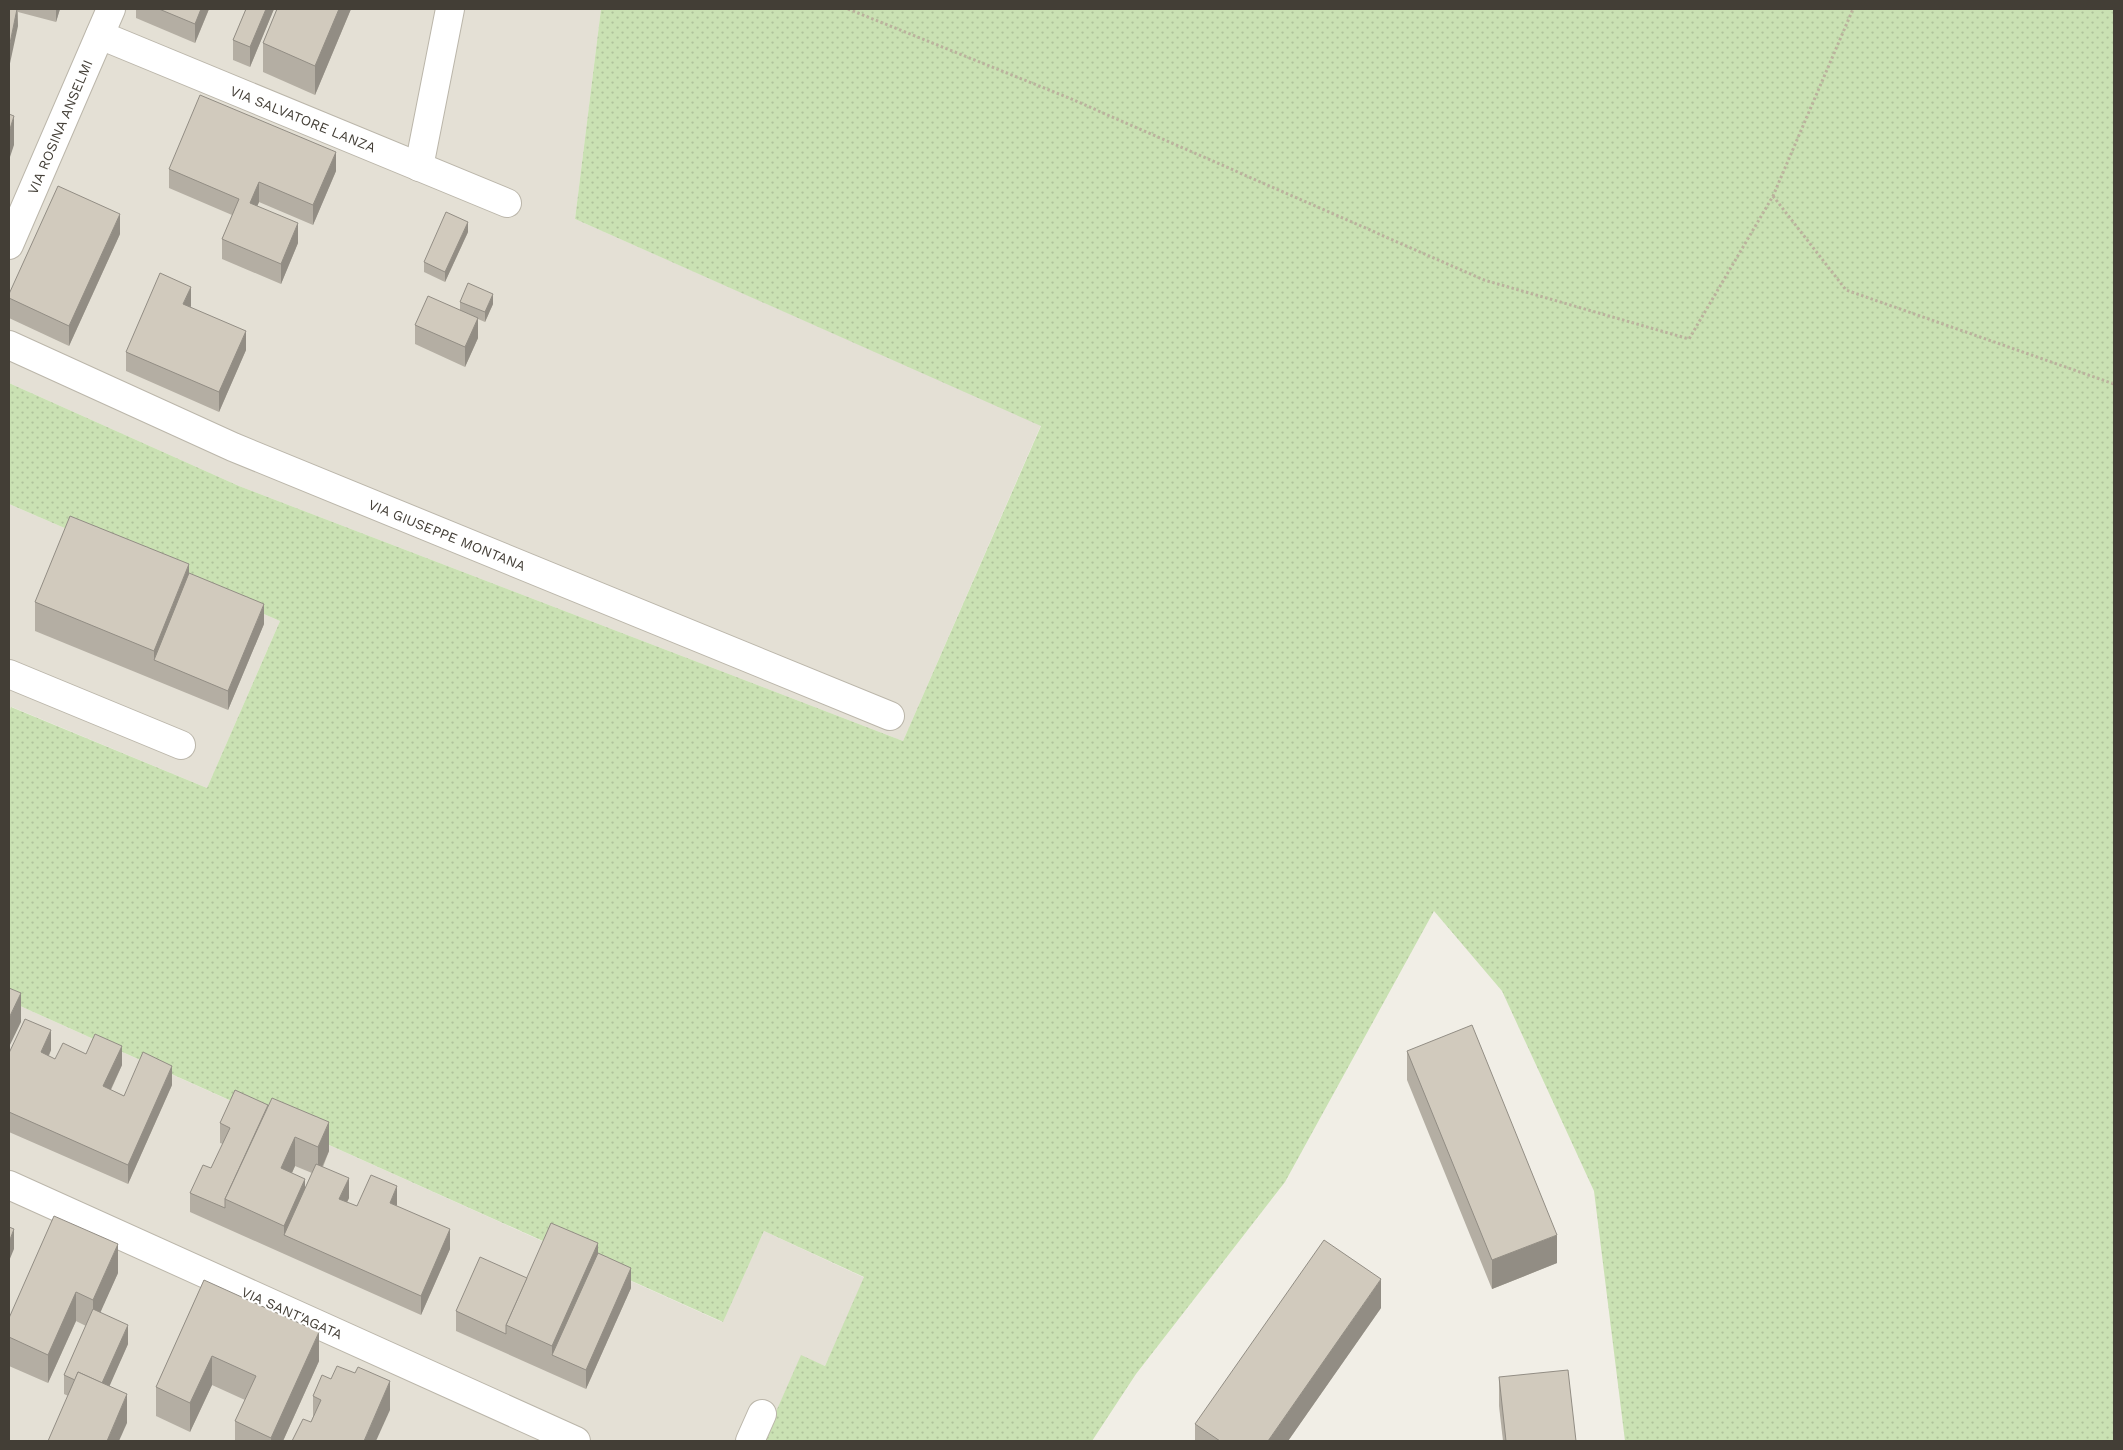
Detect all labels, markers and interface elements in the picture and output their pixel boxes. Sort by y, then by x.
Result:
street label: VIA ROSINA ANSELMI [24,57,96,197]
street label: VIA SALVATORE LANZA [228,82,378,156]
street label: VIA GIUSEPPE MONTANA [366,496,528,574]
street label: VIA SANT'AGATA [239,1284,345,1342]

